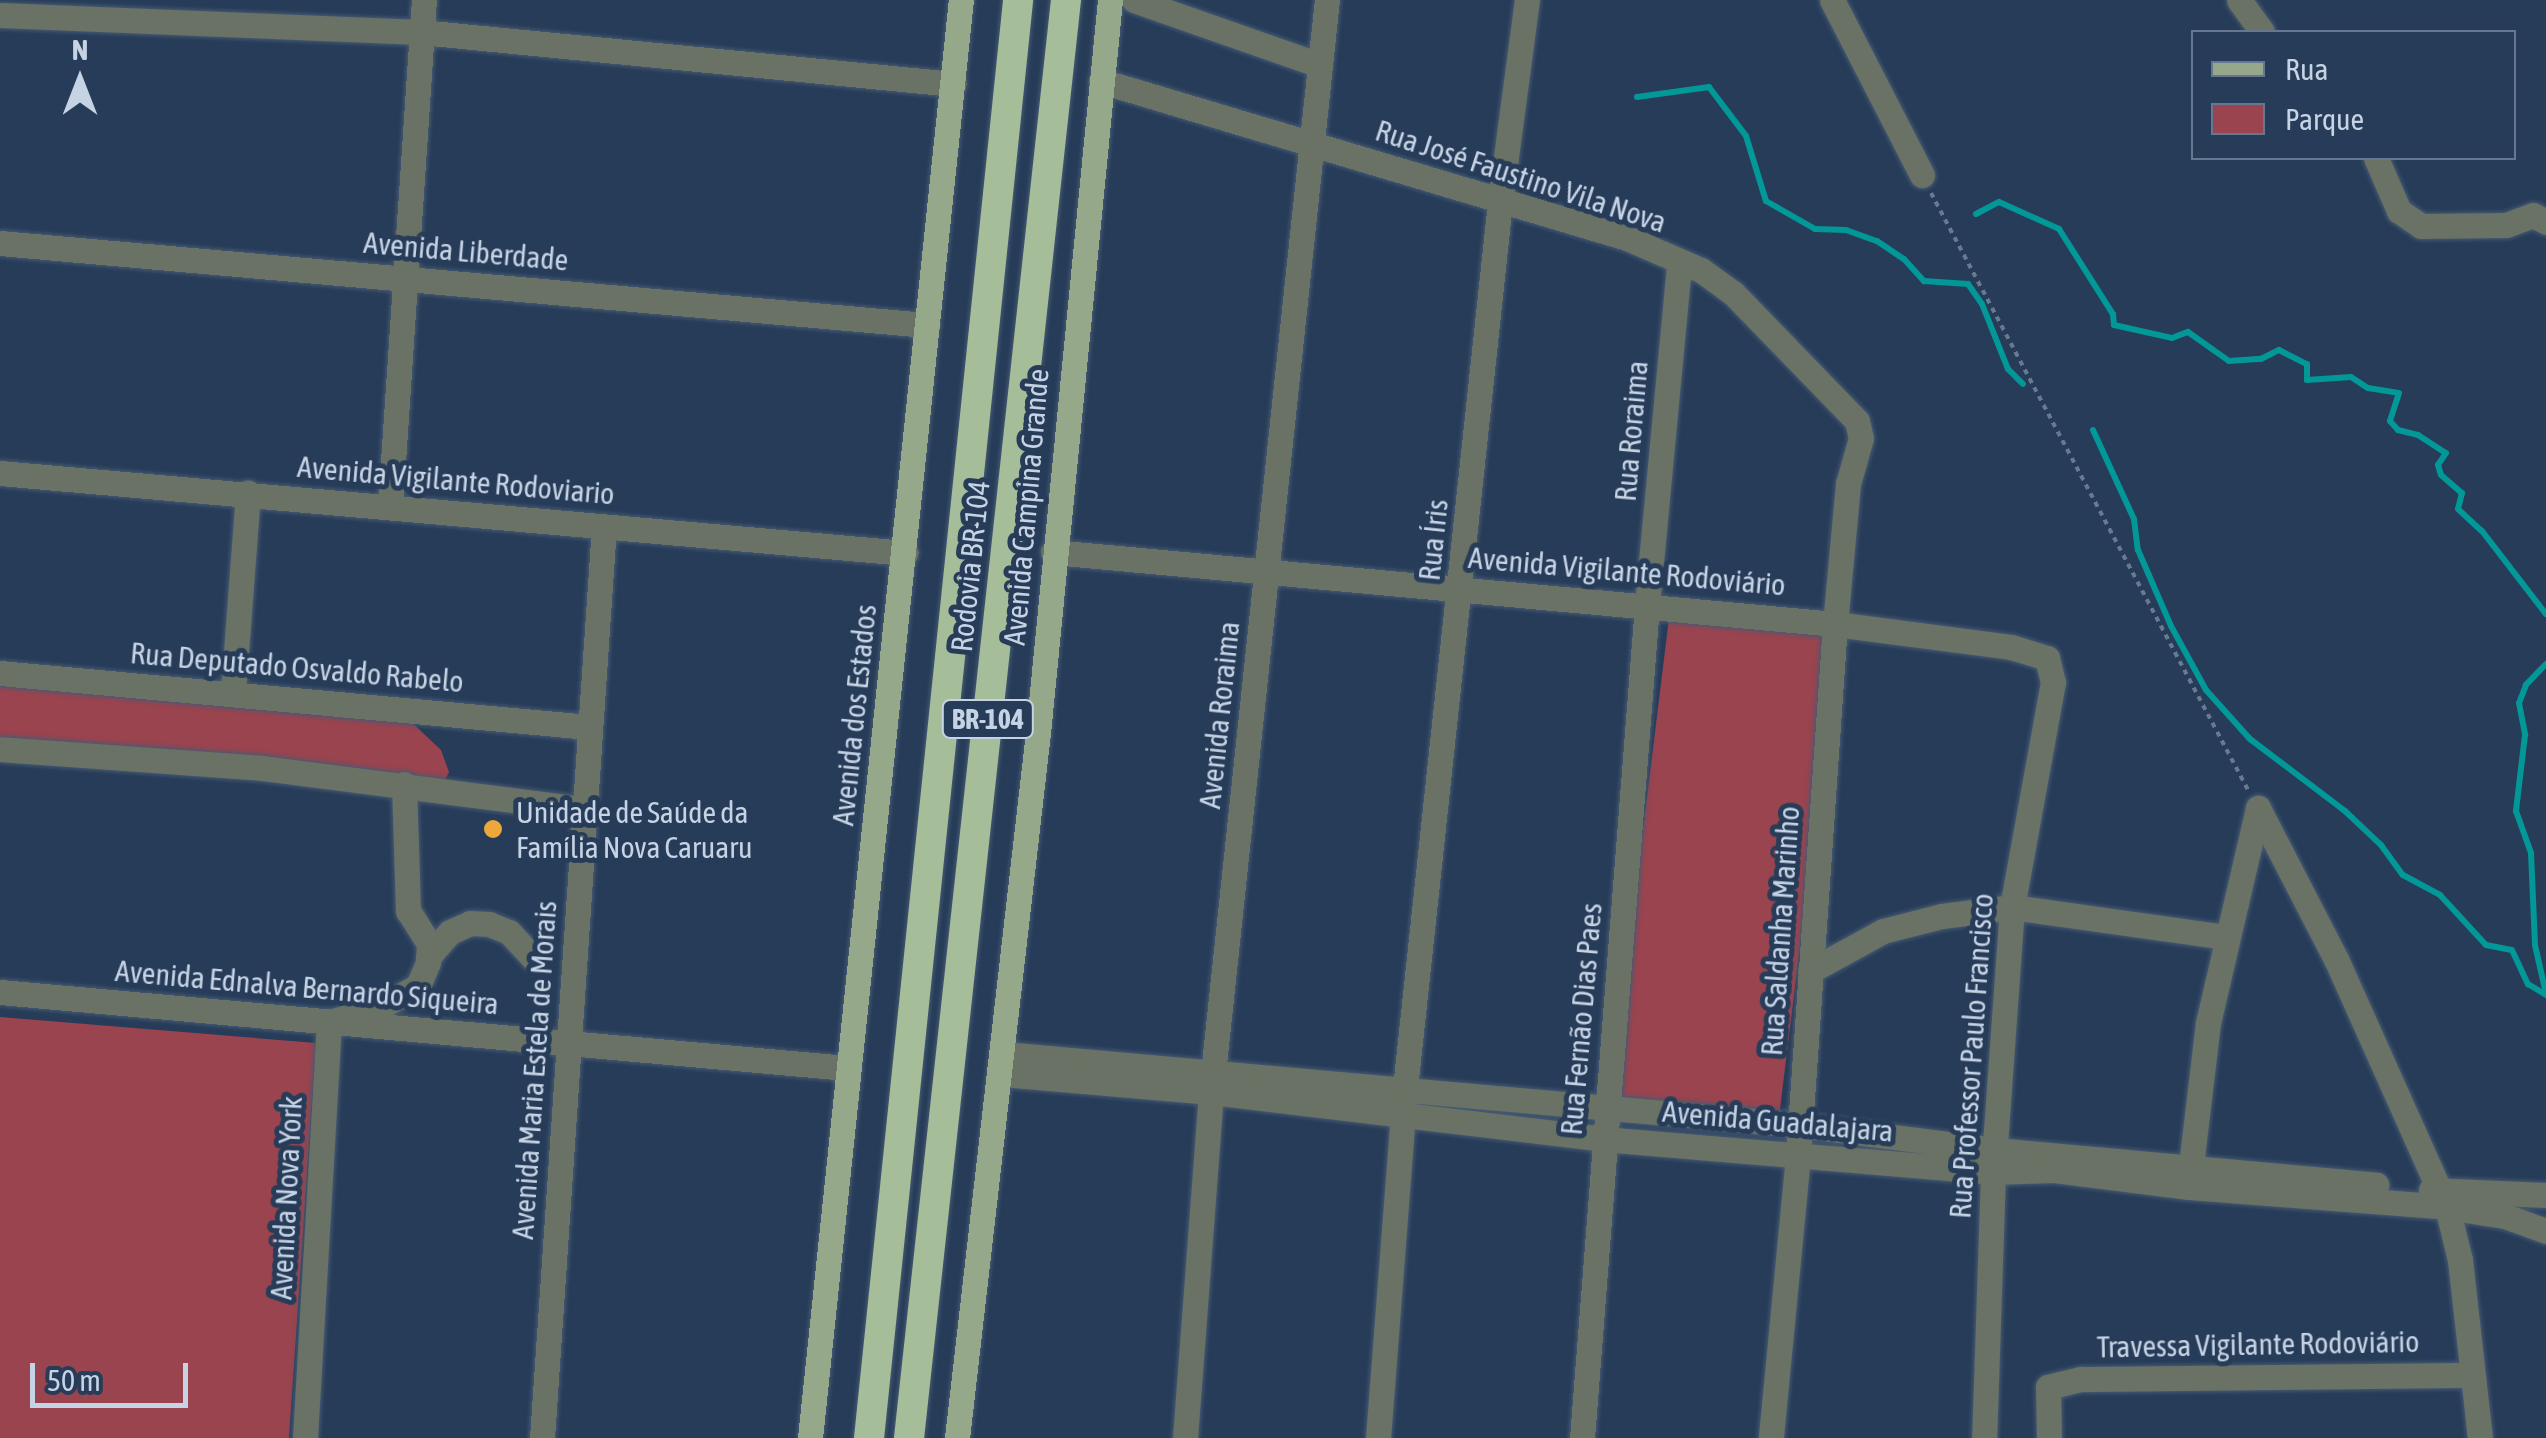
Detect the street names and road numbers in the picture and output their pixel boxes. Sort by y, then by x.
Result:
street label: Rua José Faustino Vila Nova [1371,112,1671,240]
street label: Avenida Liberdade [362,224,570,278]
street label: Rua Roraima [1607,359,1655,503]
street label: Avenida Campina Grande [996,367,1056,647]
street label: Avenida Vigilante Rodoviario [296,448,616,512]
street label: Rodovia BR-104 [943,479,997,653]
street label: Rua Íris [1411,498,1455,582]
street label: Avenida Vigilante Rodoviário [1467,539,1787,603]
street label: Avenida dos Estados [824,603,884,827]
street label: Avenida Roraima [1191,620,1247,810]
street label: Rua Deputado Osvaldo Rabelo [129,634,465,700]
road number: BR-104 [940,696,1036,742]
street label: Rua Saldanha Marinho [1753,805,1807,1057]
street label: Rua Professor Paulo Francisco [1942,892,2000,1220]
street label: Avenida Maria Estela de Morais [504,900,564,1240]
street label: Rua Fernão Dias Paes [1553,901,1609,1137]
street label: Avenida Ednalva Bernardo Siqueira [114,952,500,1022]
street label: Avenida Guadalajara [1661,1093,1895,1149]
street label: Avenida Nova York [263,1095,309,1301]
street label: Travessa Vigilante Rodoviário [2096,1323,2420,1365]

